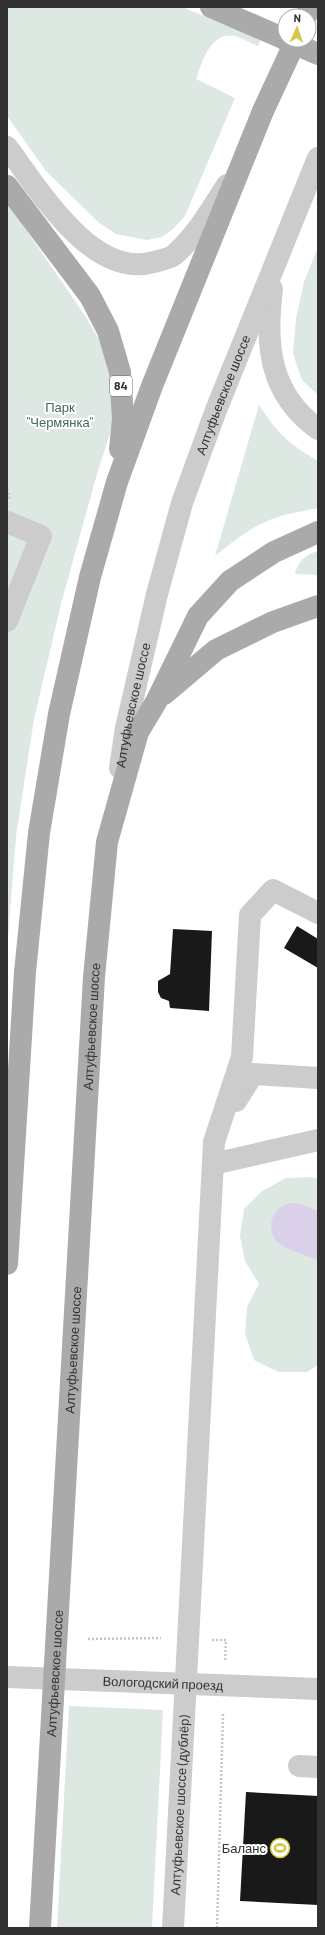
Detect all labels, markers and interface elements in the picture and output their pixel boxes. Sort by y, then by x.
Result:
north arrow [277,8,317,48]
text: N [293,11,301,24]
street label: Алтуфьевское шоссе [192,332,254,457]
road number: 84 [110,376,132,396]
park label: Парк "Чермянка" [27,399,94,430]
street label: Алтуфьевское шоссе [112,641,153,769]
street label: Алтуфьевское шоссе [80,962,103,1091]
street label: Алтуфьевское шоссе [61,1286,84,1414]
street label: Алтуфьевское шоссе [43,1609,66,1738]
street label: Вологодский проезд [102,1673,224,1693]
street label: Алтуфьевское шоссе (дублёр) [167,1714,192,1896]
sports icon: Баланс [269,1837,291,1859]
place label: Баланс [222,1840,266,1856]

